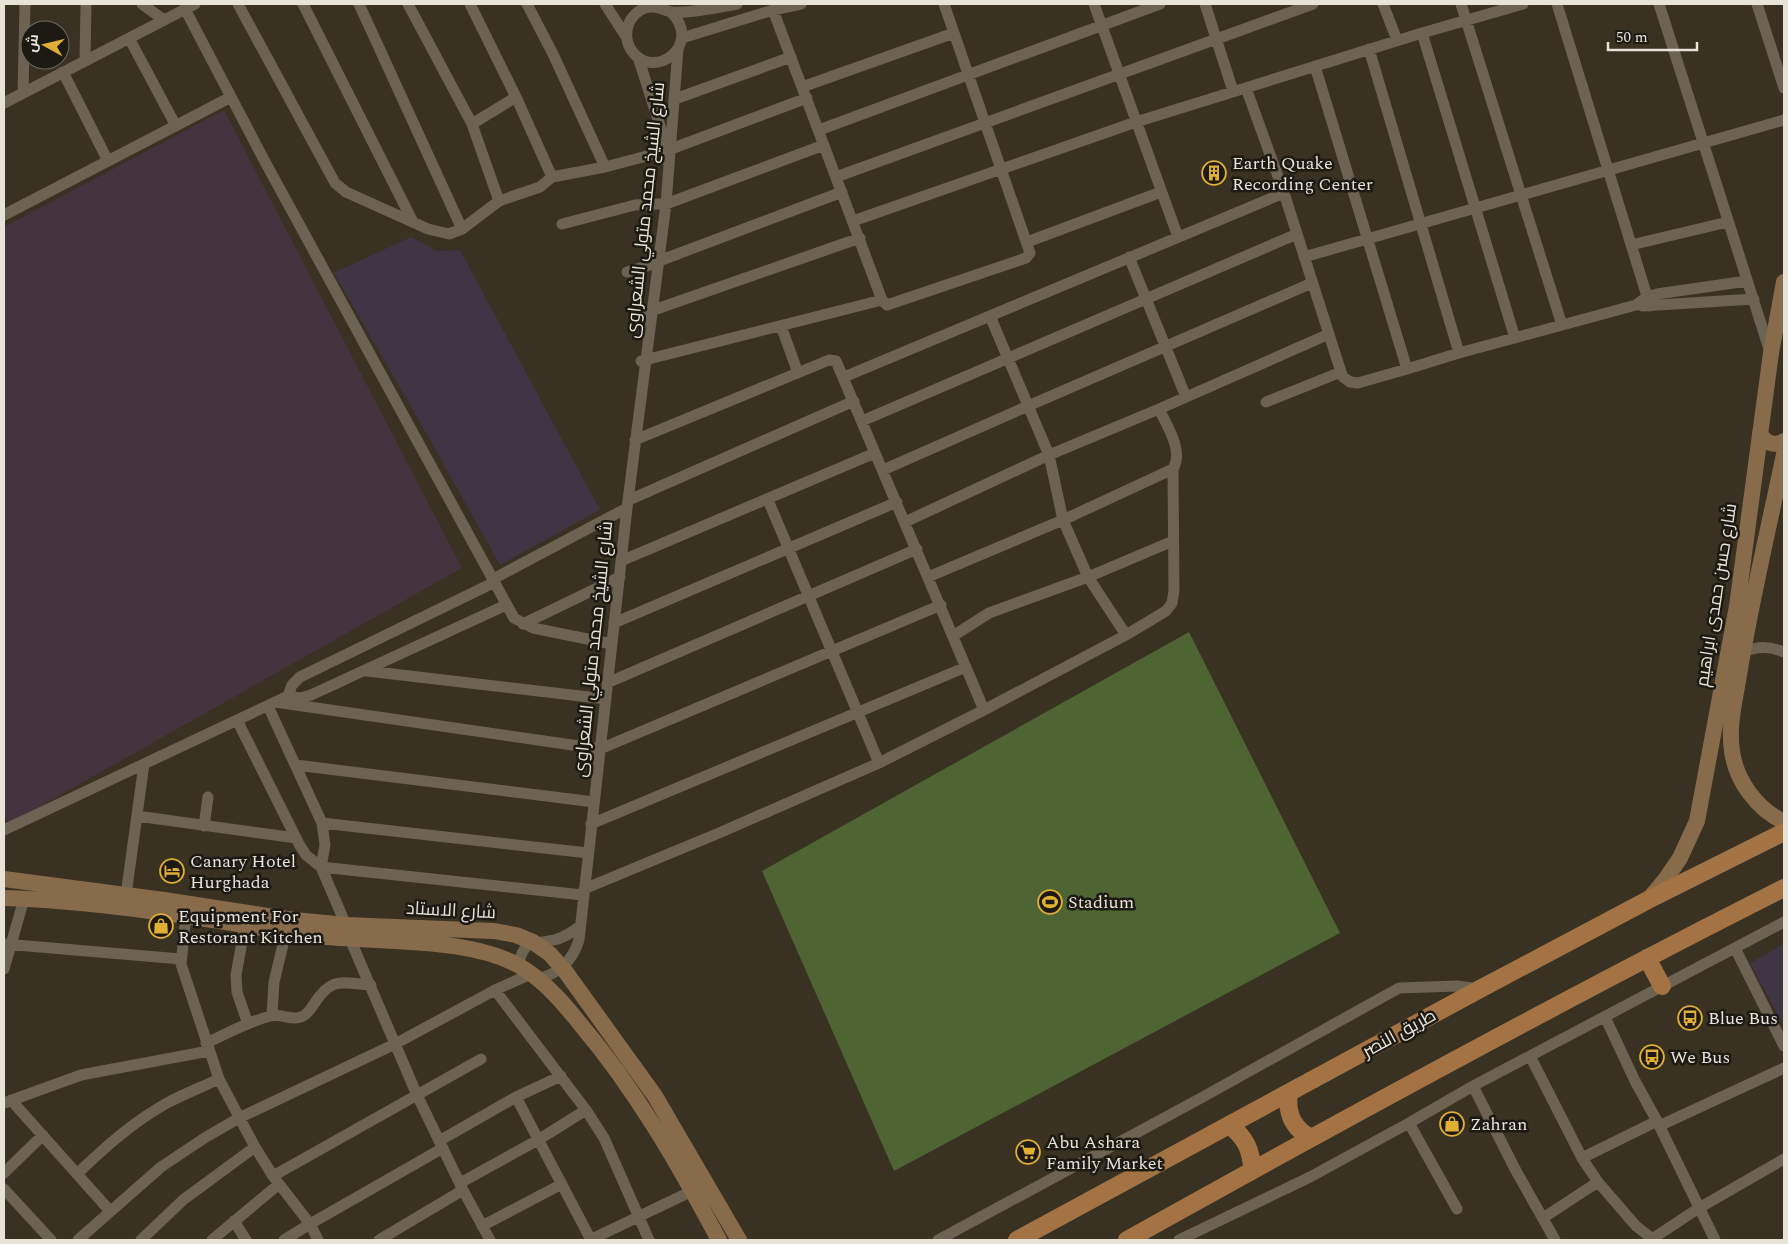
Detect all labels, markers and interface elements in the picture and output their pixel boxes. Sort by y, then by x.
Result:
north arrow [20,20,70,70]
scale bar [1608,20,1697,52]
text: 50 m [1616,26,1648,49]
text: ش [21,33,44,54]
street label: شارع الشيخ محمد متولي الشعراوى [619,81,672,339]
place label: Earth Quake Recording Center [1232,150,1373,198]
building icon: Earth Quake Recording Center [1201,160,1227,186]
street label: شارع حسن حمدى ابراهيم [1689,501,1744,689]
street label: شارع الشيخ محمد متولي الشعراوى [567,520,620,778]
place label: Canary Hotel Hurghada [190,848,296,896]
hotel icon: Canary Hotel Hurghada [159,858,185,884]
sports icon: Stadium [1037,889,1063,915]
place label: Stadium [1068,889,1134,916]
street label: شارع الاستاد [405,895,497,926]
place label: Equipment For Restorant Kitchen [178,903,323,951]
shop icon: Equipment For Restorant Kitchen [148,913,174,939]
street label: طريق النصر [1356,1002,1441,1065]
bus stop icon: Blue Bus [1677,1005,1703,1031]
place label: Blue Bus [1708,1005,1778,1032]
bus stop icon: We Bus [1639,1044,1665,1070]
place label: We Bus [1670,1044,1730,1071]
shop icon: Zahran [1439,1111,1465,1137]
place label: Zahran [1470,1111,1527,1138]
place label: Abu Ashara Family Market [1046,1129,1163,1177]
supermarket icon: Abu Ashara Family Market [1015,1139,1041,1165]

